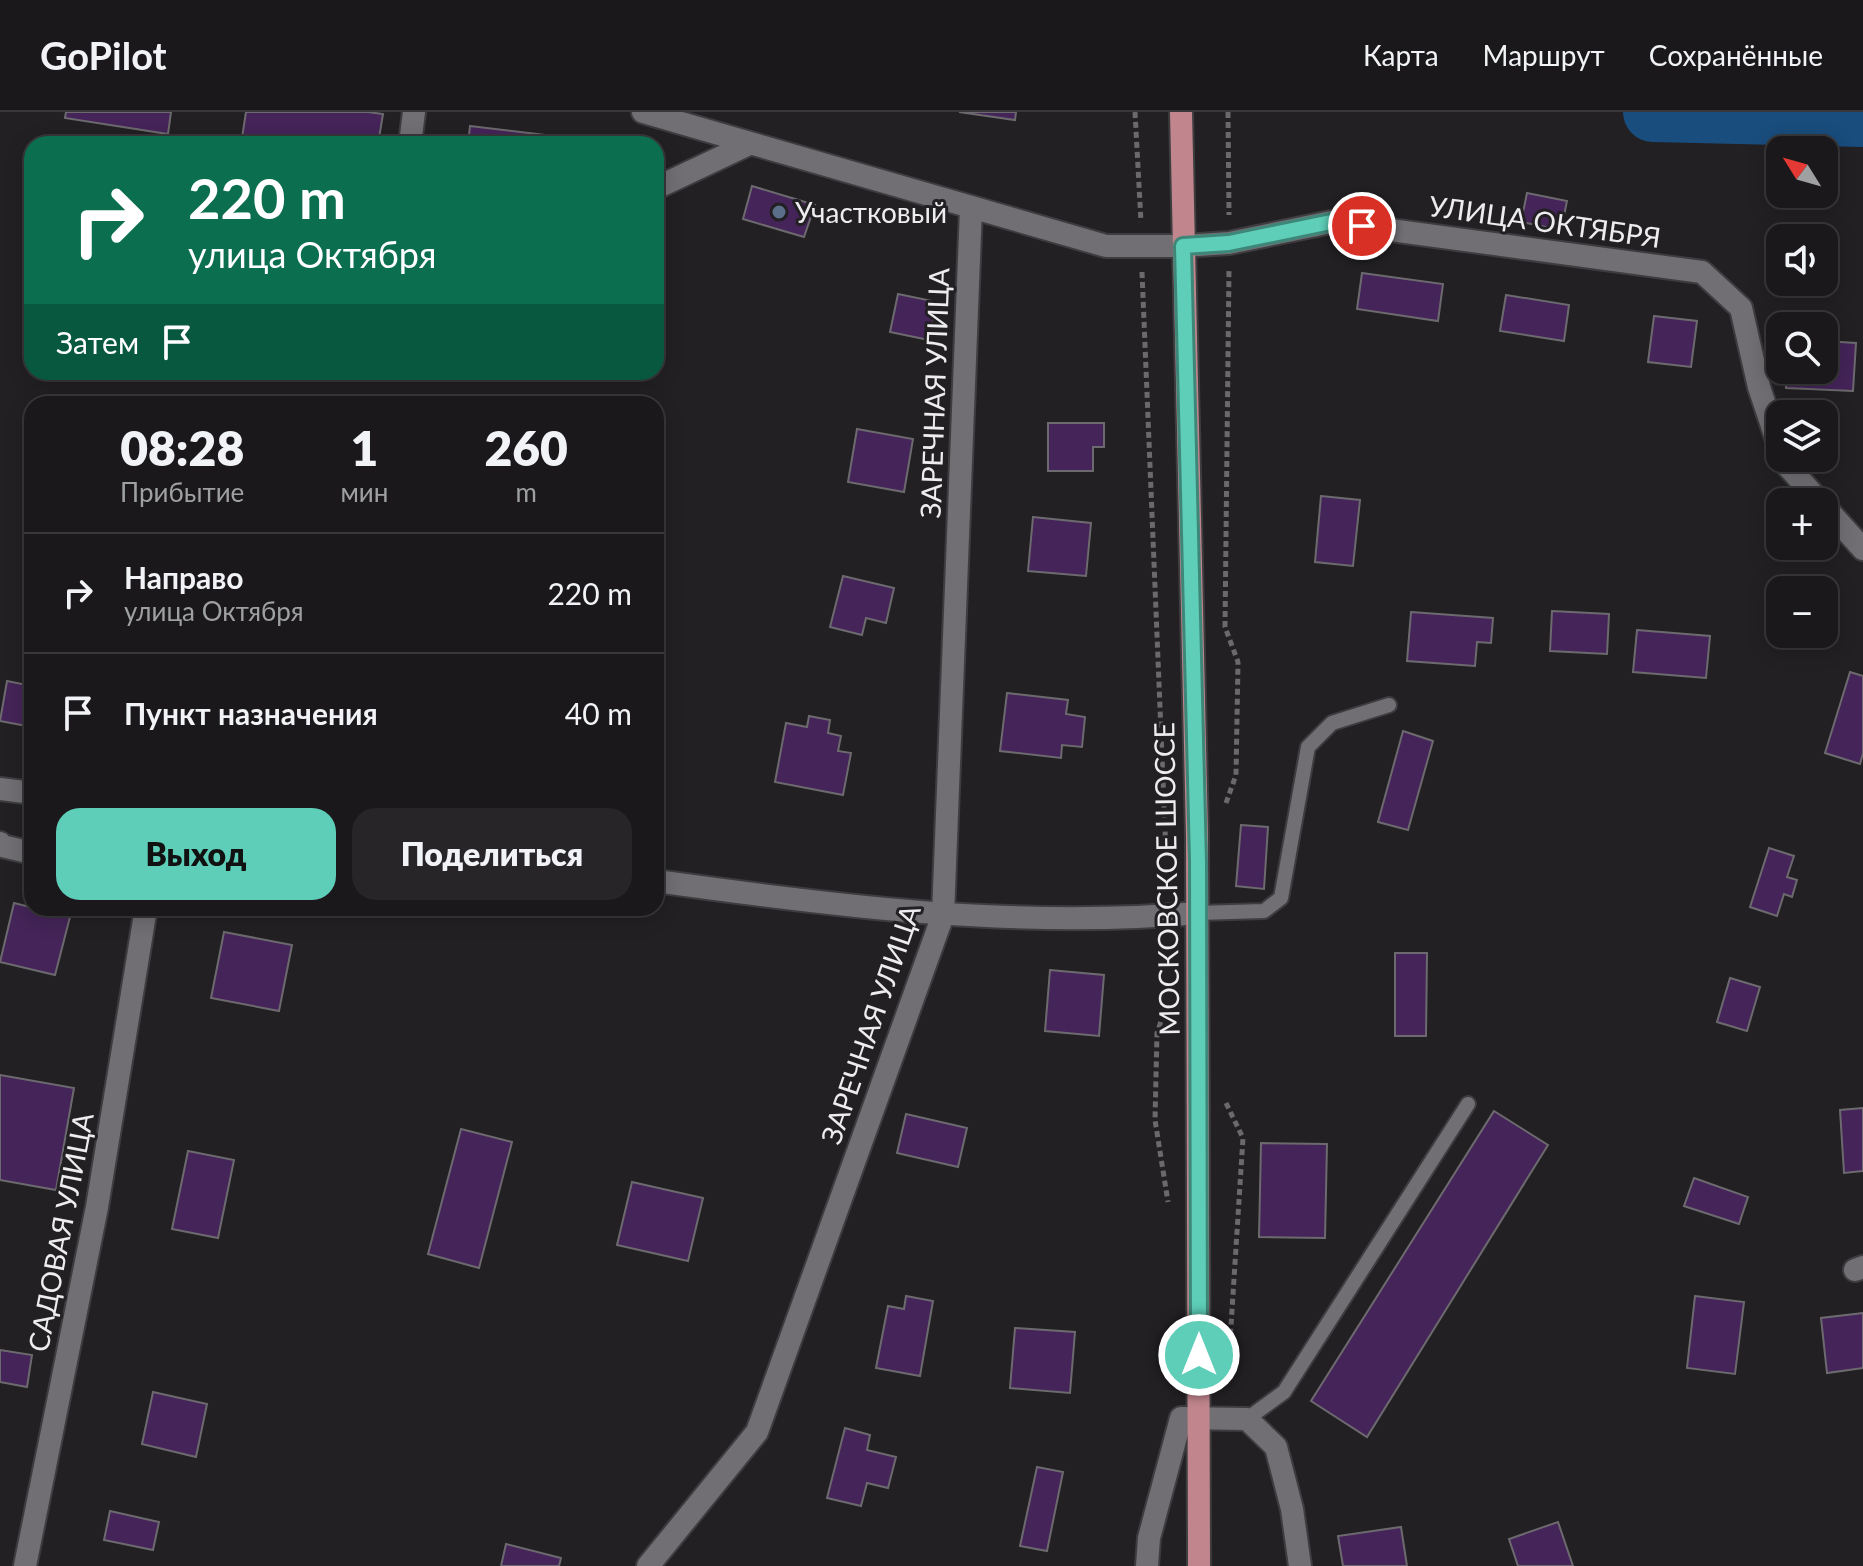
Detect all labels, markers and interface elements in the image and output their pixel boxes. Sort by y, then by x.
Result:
text: GoPilot [40,32,167,78]
text: Карта [1363,38,1439,72]
text: Маршрут [1483,38,1605,72]
text: Сохранённые [1649,38,1823,72]
north arrow [1766,136,1838,208]
map controls [1766,136,1838,648]
text: 220 m [188,164,346,231]
icon: right [56,168,160,272]
street label: УЛИЦА ОКТЯБРЯ [1427,188,1663,254]
pin [1328,192,1396,260]
place label: Участковый [795,195,947,229]
marker: Участковый [770,203,788,221]
icon: arrive [1340,204,1384,248]
button: sound [1766,224,1838,296]
text: улица Октября [188,232,437,276]
street label: ЗАРЕЧНАЯ УЛИЦА [913,267,955,519]
button: search [1766,312,1838,384]
icon: arrive [155,320,199,364]
text: Затем [56,324,139,360]
button: layers [1766,400,1838,472]
text: 08:28 [120,419,244,476]
text: 1 [350,419,378,476]
text: 260 [484,419,568,476]
text: Прибытие [120,476,244,508]
text: мин [340,476,388,508]
text: m [515,476,537,508]
button: + [1766,488,1838,560]
text: Направо [124,559,244,595]
icon: right [56,571,100,615]
text: 220 m [547,575,632,611]
button: − [1766,576,1838,648]
text: улица Октября [124,595,304,627]
icon: arrive [56,691,100,735]
text: Пункт назначения [124,695,378,731]
text: 40 m [565,695,632,731]
street label: МОСКОВСКОЕ ШОССЕ [1146,722,1186,1036]
button: Выход [56,808,336,900]
button: Поделиться [352,808,632,900]
street label: ЗАРЕЧНАЯ УЛИЦА [813,900,927,1148]
street label: САДОВАЯ УЛИЦА [20,1110,100,1354]
position arrow [1157,1313,1241,1397]

